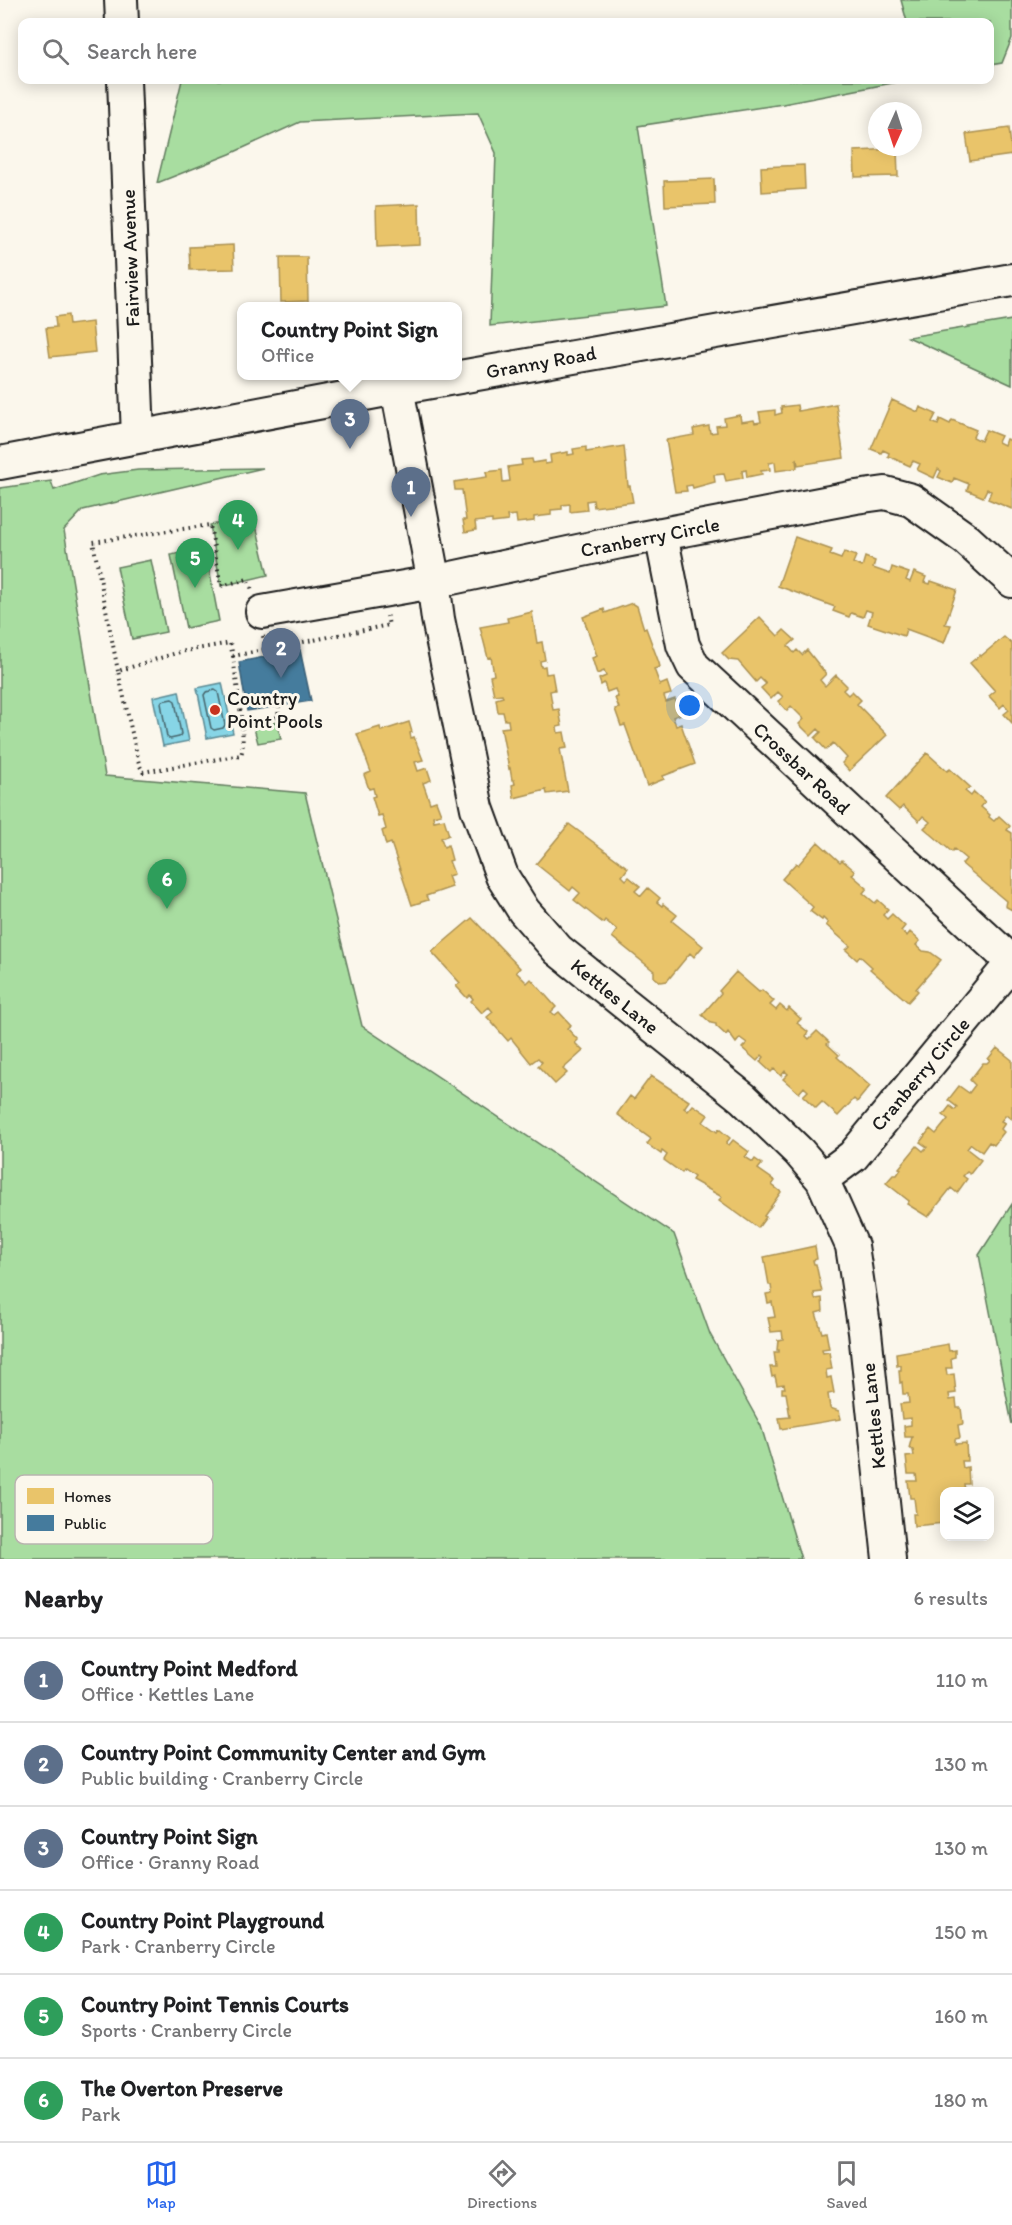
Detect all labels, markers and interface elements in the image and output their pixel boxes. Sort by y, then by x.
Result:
search box [18,18,994,84]
icon: search [39,35,72,68]
text: Search here [87,38,197,65]
north arrow [868,102,922,156]
street label: Fairview Avenue [116,189,144,327]
popup [237,302,462,380]
text: Country Point Sign [261,316,438,343]
street label: Granny Road [484,340,598,383]
text: Office [261,343,314,367]
pin: 3 [330,400,370,449]
pin: 1 [392,468,430,517]
pin: 4 [218,500,258,550]
street label: Cranberry Circle [578,512,722,562]
pin: 5 [176,538,214,588]
pin: 2 [262,628,300,678]
place label: Country Point Pools [227,686,323,733]
your location [675,691,704,720]
marker: Country Point Pools [208,703,222,717]
street label: Crossbar Road [748,717,856,819]
pin: 6 [148,860,186,909]
street label: Kettles Lane [566,953,664,1039]
street label: Cranberry Circle [865,1012,975,1136]
street label: Kettles Lane [856,1362,890,1470]
legend [15,1475,213,1544]
text: Homes [64,1487,111,1506]
map controls [940,1487,994,1541]
button: layers [940,1487,994,1541]
text: Public [64,1514,106,1533]
text: Nearby [24,1582,103,1614]
text: 6 results [914,1586,988,1610]
text: Country Point Medford [81,1655,298,1682]
text: 1 [39,1668,48,1692]
text: 110 m [936,1668,988,1692]
text: Office · Kettles Lane [81,1682,254,1706]
text: Country Point Community Center and Gym [81,1739,486,1766]
text: 2 [38,1752,49,1776]
text: 130 m [934,1752,988,1776]
text: Public building · Cranberry Circle [81,1766,363,1790]
text: Country Point Sign [81,1823,258,1850]
text: 3 [38,1836,49,1860]
text: 130 m [934,1836,988,1860]
text: Office · Granny Road [81,1850,259,1874]
text: Country Point Playground [81,1907,324,1934]
text: 4 [37,1920,50,1944]
text: 150 m [935,1920,988,1944]
text: Park · Cranberry Circle [81,1934,275,1958]
text: Country Point Tennis Courts [81,1991,349,2018]
text: 5 [38,2004,49,2028]
text: 160 m [935,2004,988,2028]
text: Sports · Cranberry Circle [81,2018,292,2042]
text: The Overton Preserve [81,2075,283,2102]
text: 6 [38,2088,49,2112]
text: 180 m [934,2088,988,2112]
text: Park [81,2102,120,2126]
tab: Map [145,2157,178,2212]
tab: Directions [467,2157,537,2212]
tab: Saved [827,2157,867,2212]

